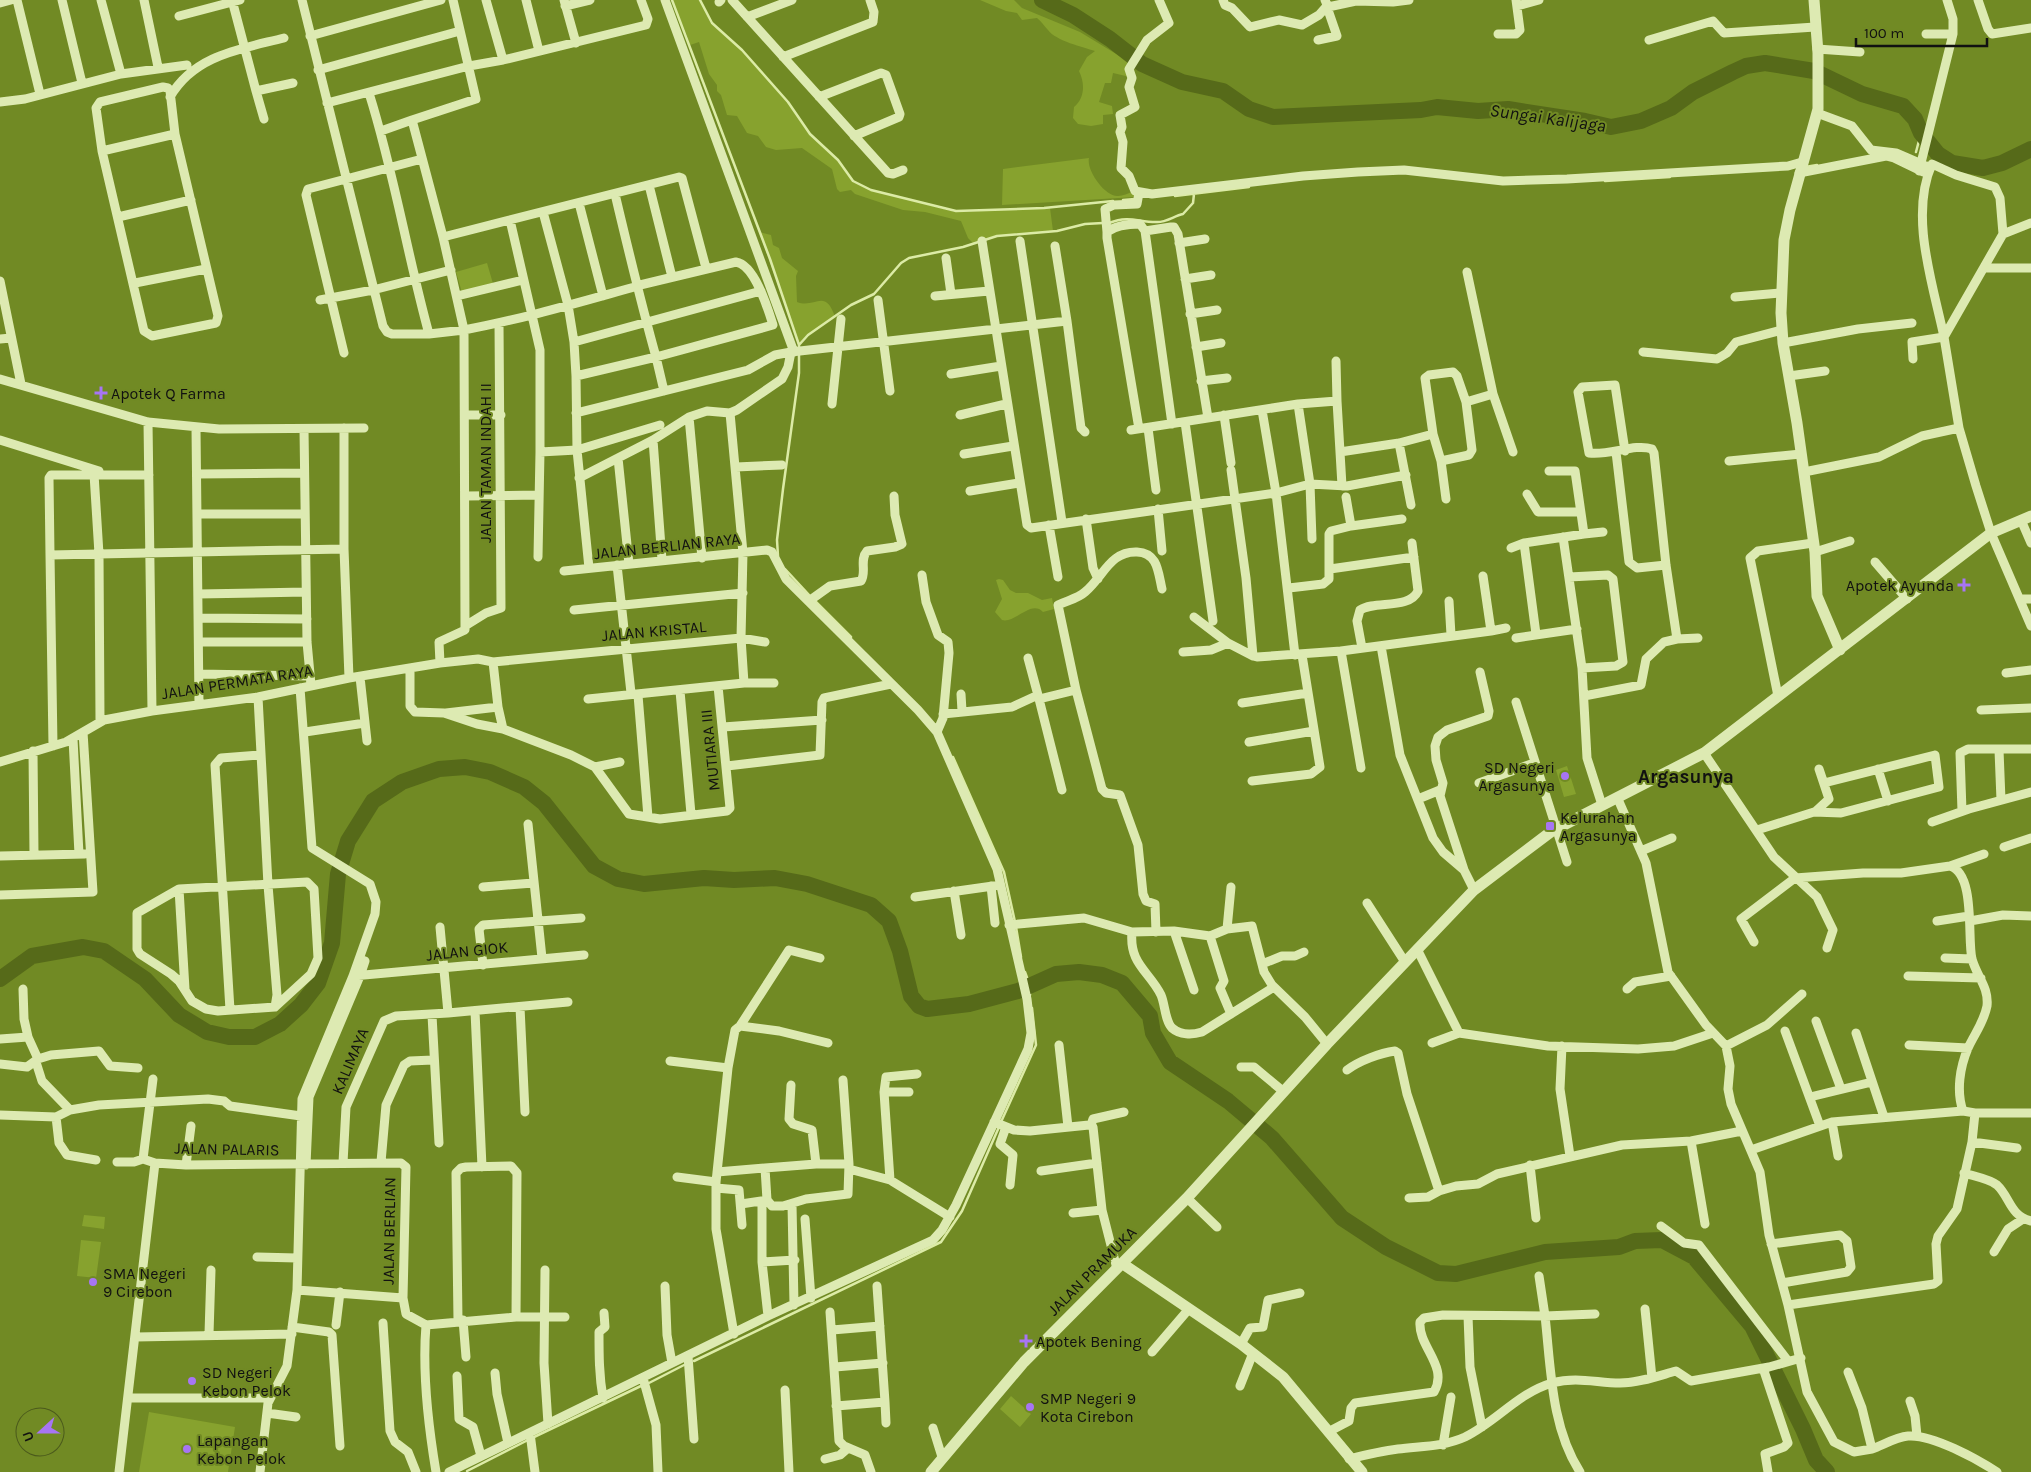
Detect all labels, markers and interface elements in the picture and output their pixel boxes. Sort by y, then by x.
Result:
scale bar [1856,15,1987,47]
text: 100 m [1864,24,1904,42]
water label: Sungai Kalijaga [1489,99,1607,137]
street label: JALAN TAMAN INDAH II [476,383,495,543]
place label: Apotek Q Farma [111,384,226,403]
marker: Apotek Q Farma [95,387,107,399]
street label: JALAN BERLIAN RAYA [593,529,741,563]
place label: Apotek Ayunda [1846,576,1954,595]
marker: Apotek Ayunda [1958,579,1970,591]
street label: JALAN KRISTAL [601,617,708,645]
street label: JALAN PERMATA RAYA [160,661,314,703]
street label: MUTIARA III [696,708,724,792]
place label: SD Negeri Argasunya [1478,758,1555,795]
district label: Argasunya [1638,766,1734,788]
marker: SD Negeri Argasunya [1559,770,1571,782]
place label: Kelurahan Argasunya [1560,808,1637,845]
marker: Kelurahan Argasunya [1544,820,1556,832]
street label: JALAN GIOK [425,937,509,965]
street label: KALIMAYA [328,1025,372,1097]
street label: JALAN PALARIS [174,1139,280,1159]
street label: JALAN BERLIAN [379,1177,399,1285]
street label: JALAN PRAMUKA [1044,1223,1140,1319]
place label: SMA Negeri 9 Cirebon [103,1264,186,1301]
marker: SMA Negeri 9 Cirebon [87,1276,99,1288]
place label: Apotek Bening [1036,1332,1142,1351]
marker: Apotek Bening [1020,1335,1032,1347]
place label: SD Negeri Kebon Pelok [202,1363,291,1400]
marker: SD Negeri Kebon Pelok [186,1375,198,1387]
place label: SMP Negeri 9 Kota Cirebon [1040,1389,1136,1426]
marker: SMP Negeri 9 Kota Cirebon [1024,1401,1036,1413]
north arrow [15,1407,65,1457]
text: U [19,1429,38,1444]
place label: Lapangan Kebon Pelok [197,1431,286,1468]
marker: Lapangan Kebon Pelok [181,1443,193,1455]

